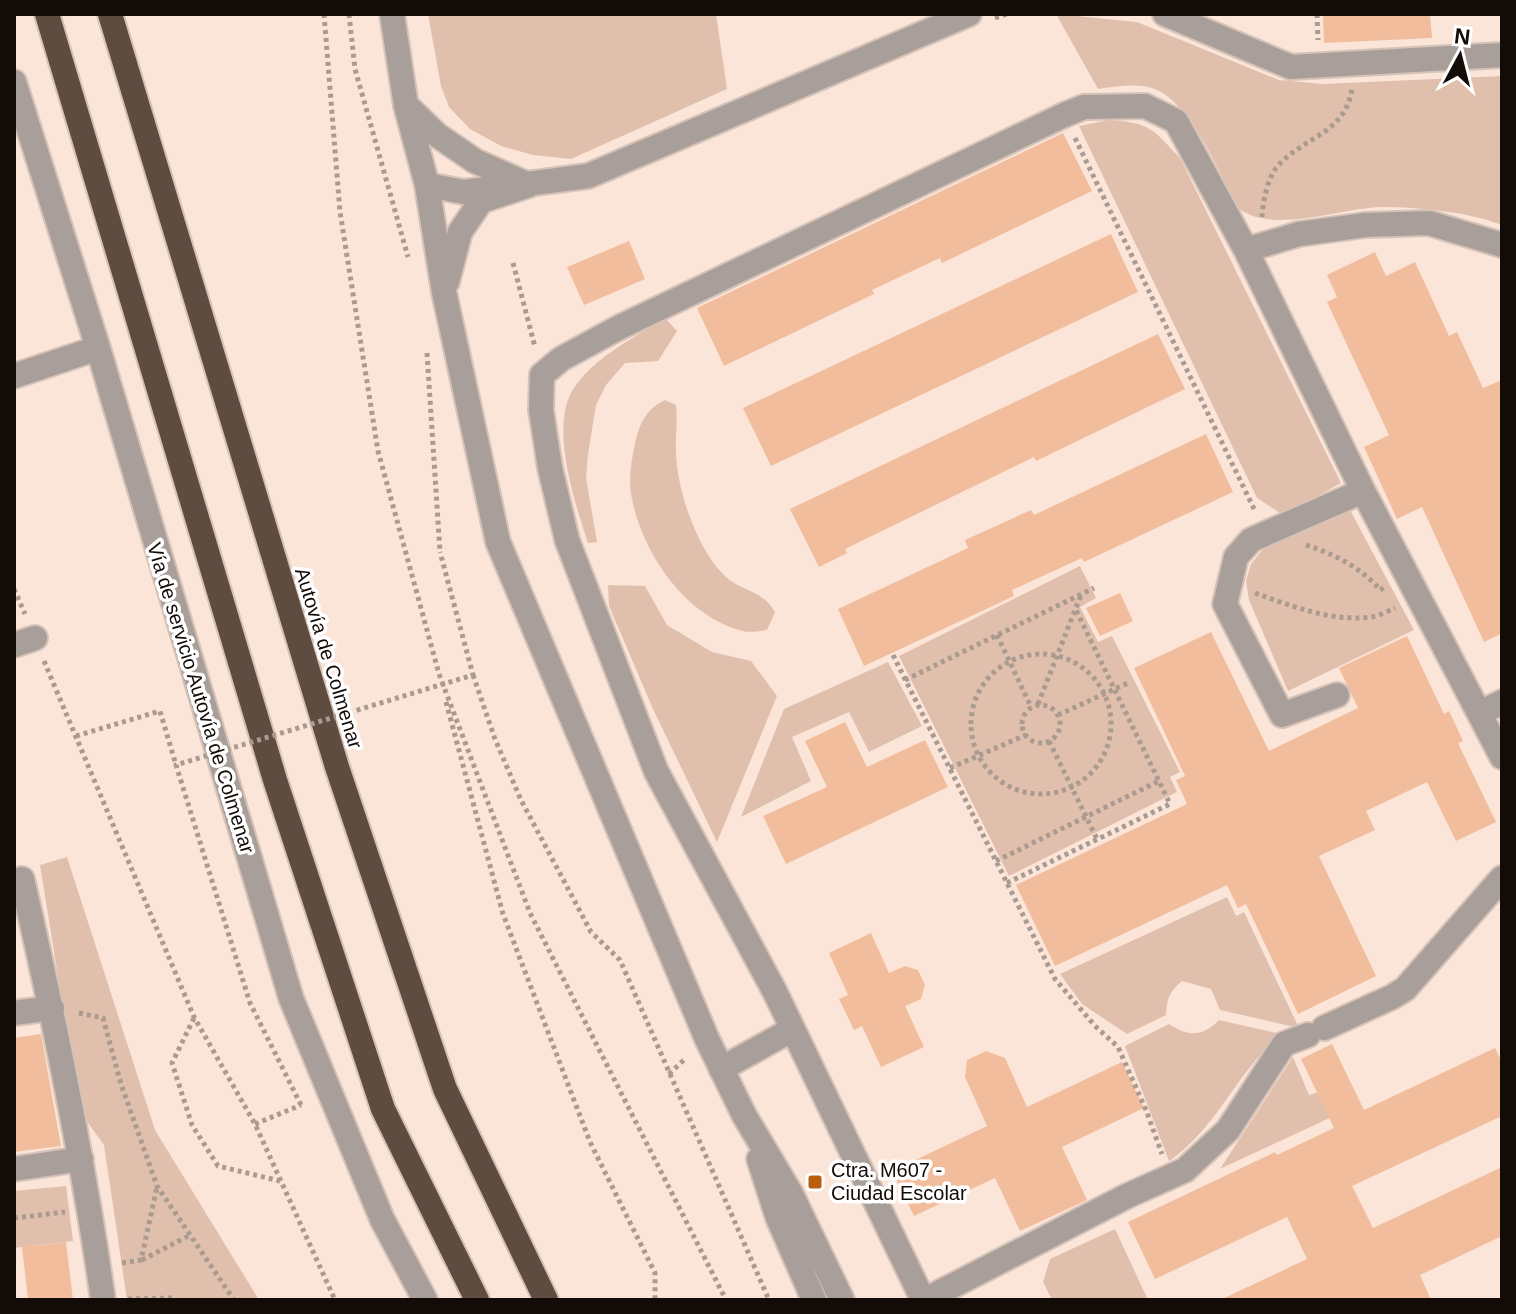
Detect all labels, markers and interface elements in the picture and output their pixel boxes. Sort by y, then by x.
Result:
north arrow [1420,16,1500,96]
text: N [1453,23,1472,50]
street label: Vía de servicio Autovía de Colmenar [143,540,259,856]
street label: Autovía de Colmenar [291,565,367,751]
place label: Ctra. M607 - Ciudad Escolar [831,1159,967,1204]
marker: Ctra. M607 - Ciudad Escolar [806,1173,824,1191]

